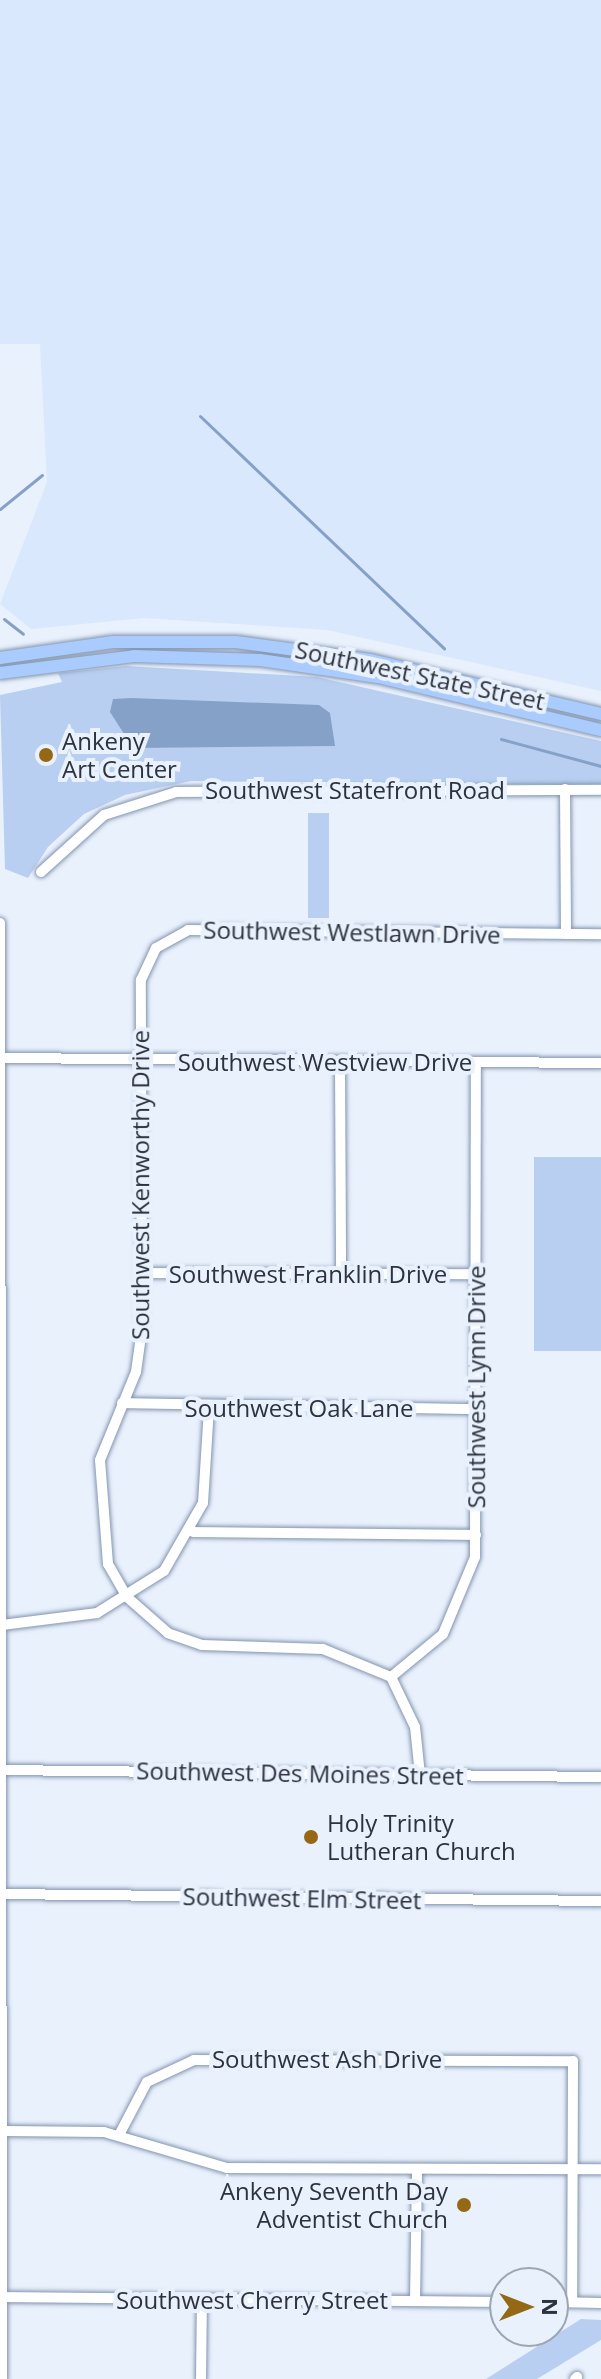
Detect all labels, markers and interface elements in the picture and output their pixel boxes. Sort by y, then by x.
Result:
street label: Southwest State Street [293,634,547,716]
place label: Ankeny Art Center [62,727,177,783]
marker: Ankeny Art Center [37,746,55,764]
street label: Southwest Statefront Road [205,776,505,804]
street label: Southwest Westlawn Drive [203,915,501,949]
street label: Southwest Kenworthy Drive [126,1030,154,1340]
street label: Southwest Westview Drive [178,1048,472,1076]
street label: Southwest Franklin Drive [169,1260,447,1288]
street label: Southwest Lynn Drive [462,1266,490,1508]
street label: Southwest Oak Lane [185,1394,413,1422]
street label: Southwest Des Moines Street [136,1756,464,1790]
place label: Holy Trinity Lutheran Church [327,1809,516,1865]
marker: Holy Trinity Lutheran Church [302,1828,320,1846]
street label: Southwest Elm Street [182,1882,422,1914]
street label: Southwest Ash Drive [212,2045,442,2073]
place label: Ankeny Seventh Day Adventist Church [220,2177,448,2233]
marker: Ankeny Seventh Day Adventist Church [455,2196,473,2214]
north arrow [489,2267,569,2347]
street label: Southwest Cherry Street [116,2286,388,2314]
text: N [536,2298,566,2316]

